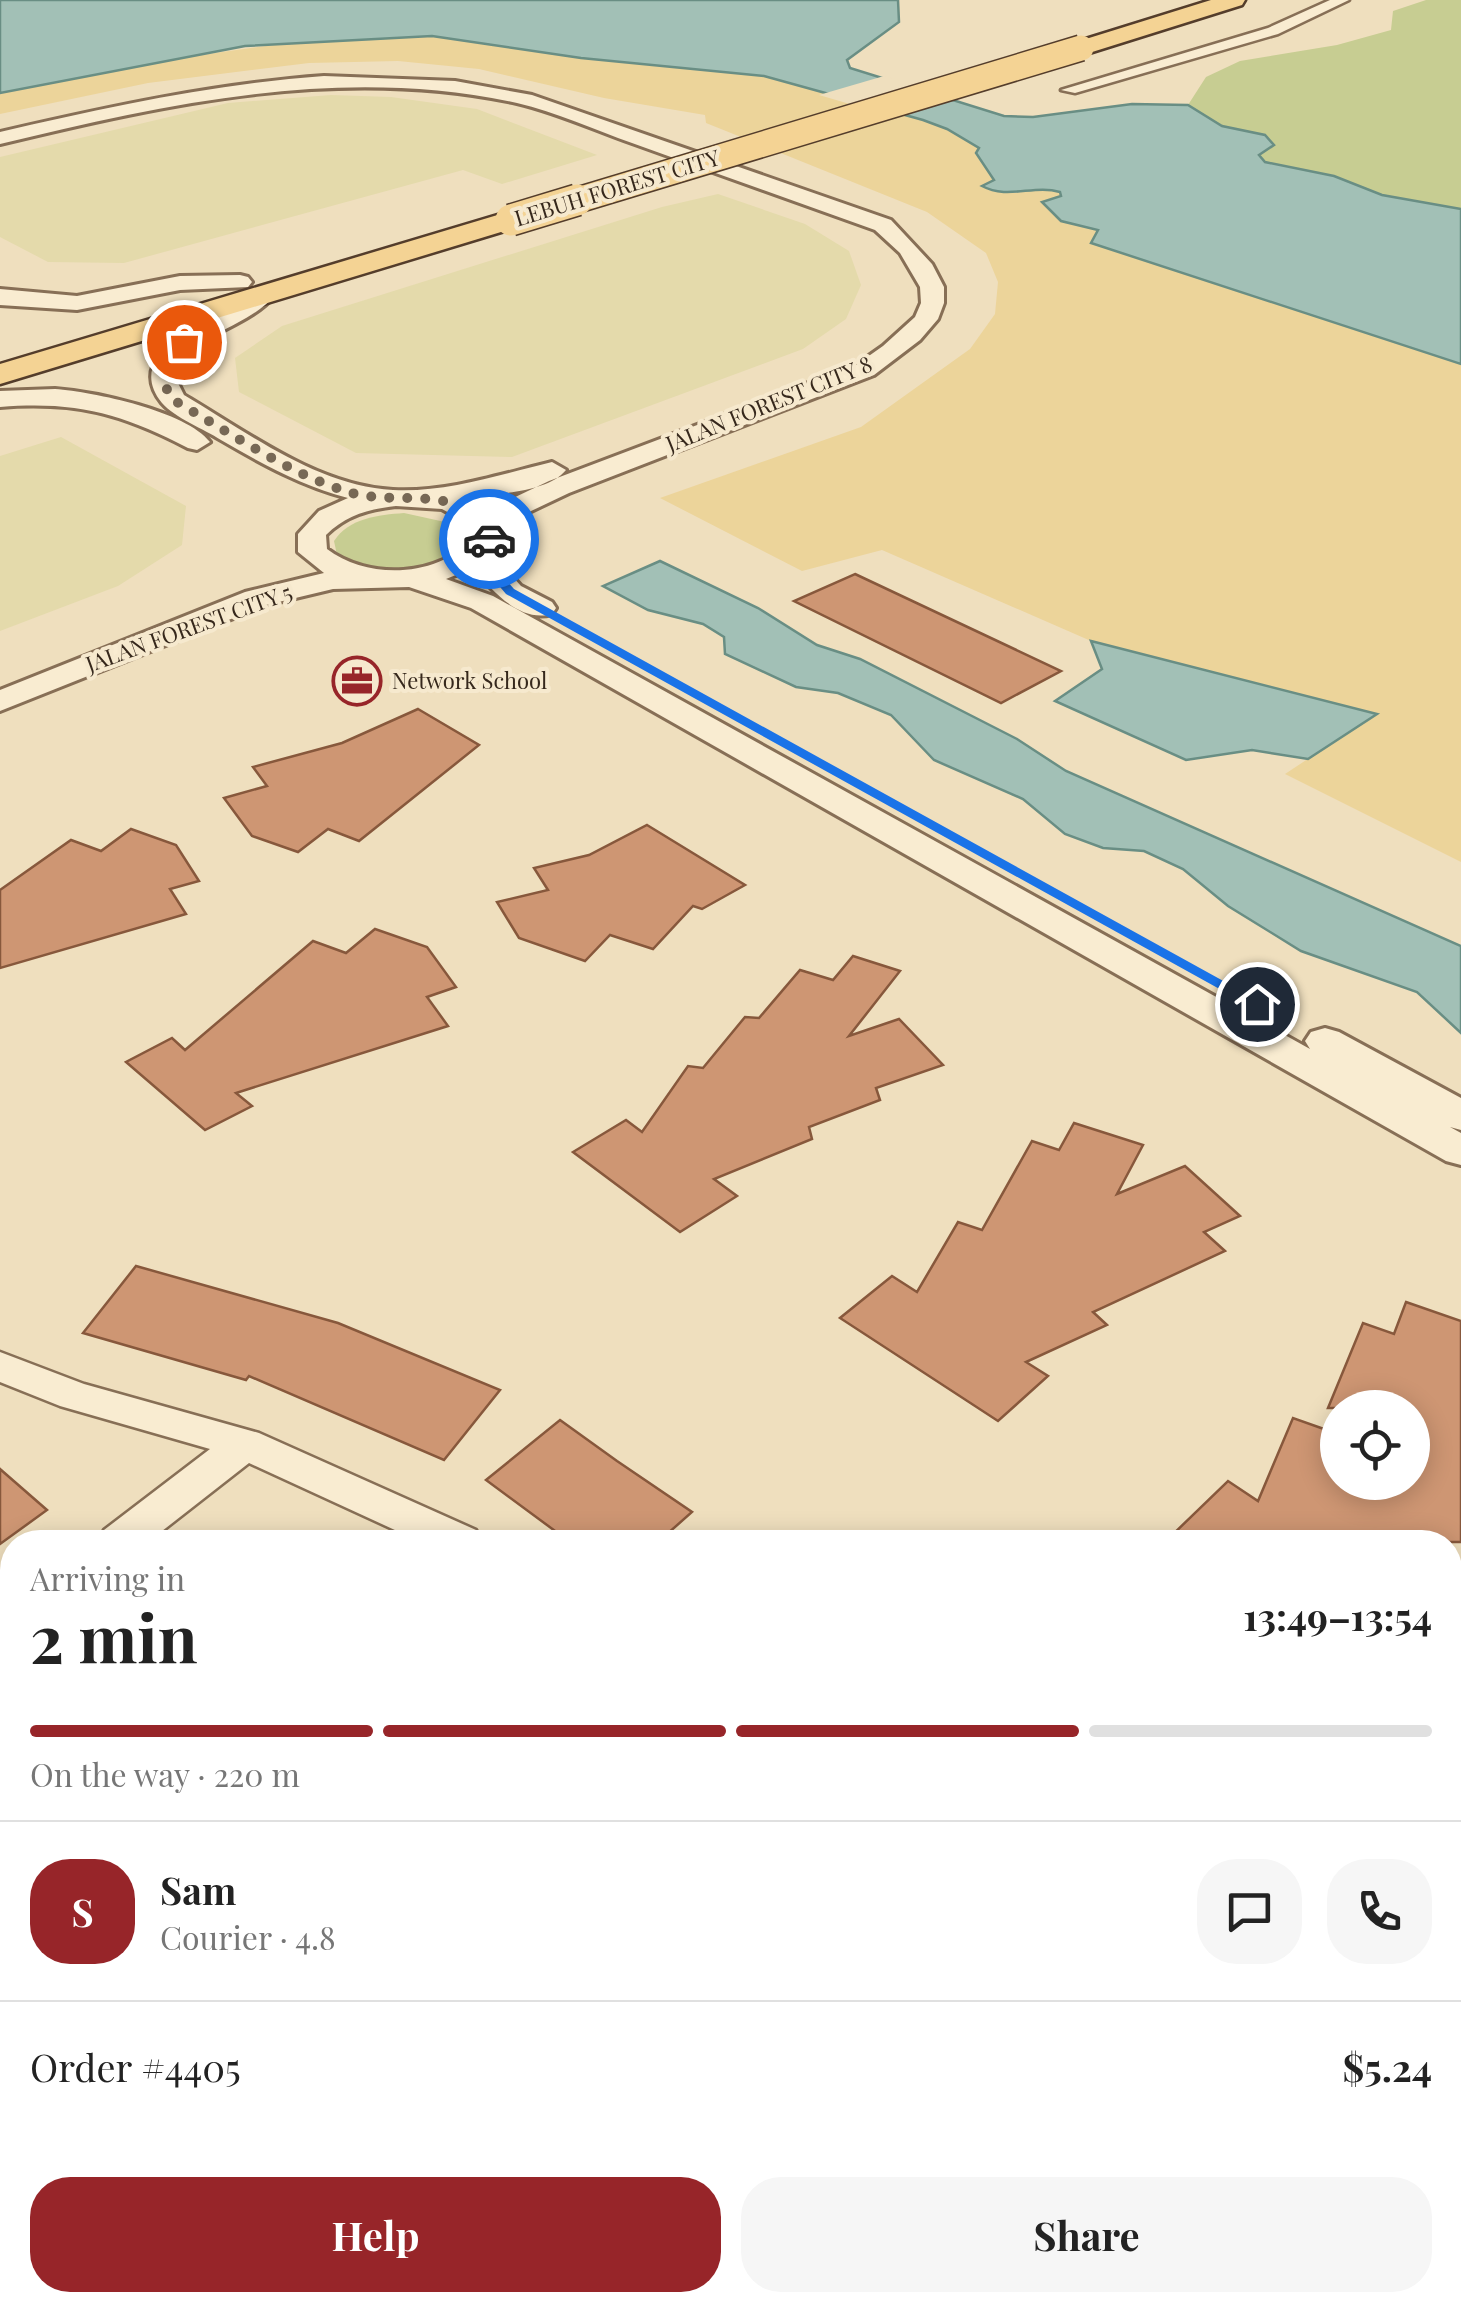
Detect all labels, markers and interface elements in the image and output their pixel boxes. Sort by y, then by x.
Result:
street label: LEBUH FOREST CITY [511,142,723,233]
pin [142,300,227,385]
icon: bag [157,315,212,370]
street label: JALAN FOREST CITY 8 [660,348,876,459]
courier [439,489,539,589]
icon: car [462,512,517,567]
street label: JALAN FOREST CITY 5 [80,576,296,679]
office icon: Network School [331,655,383,707]
place label: Network School [392,665,547,695]
pin [1215,962,1300,1047]
icon: home [1230,977,1285,1032]
map controls [1320,1390,1430,1500]
button: locate [1320,1390,1430,1500]
text: Arriving in [30,1556,185,1599]
text: 13:49–13:54 [1243,1590,1432,1641]
text: 2 min [30,1593,198,1679]
text: On the way · 220 m [30,1752,300,1795]
button: chat [1197,1859,1302,1964]
button: phone [1327,1859,1432,1964]
text: Sam [160,1864,236,1915]
text: S [71,1886,94,1937]
text: Courier · 4.8 [160,1915,336,1958]
text: Order #4405 [30,2041,241,2092]
text: $5.24 [1343,2041,1432,2092]
button: Help [30,2177,721,2292]
button: Share [741,2177,1432,2292]

